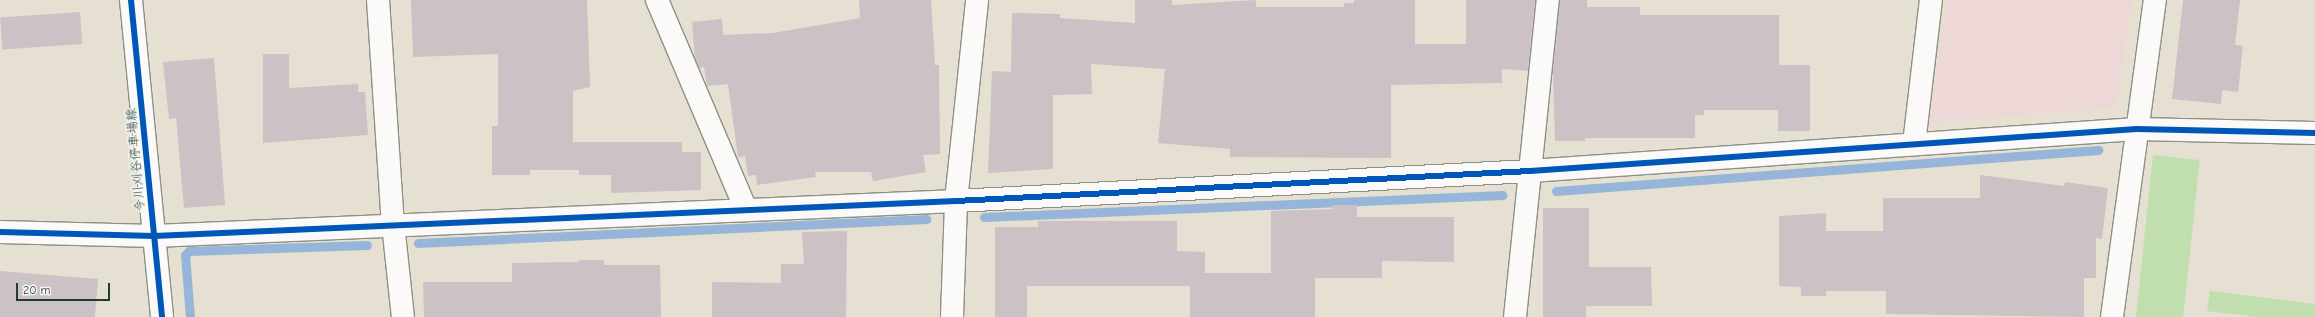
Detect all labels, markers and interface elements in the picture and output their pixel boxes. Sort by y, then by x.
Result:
street label: 今川刈谷停車場線 [124,108,148,212]
scale bar [18,275,112,301]
text: 20 m [23,283,51,297]

